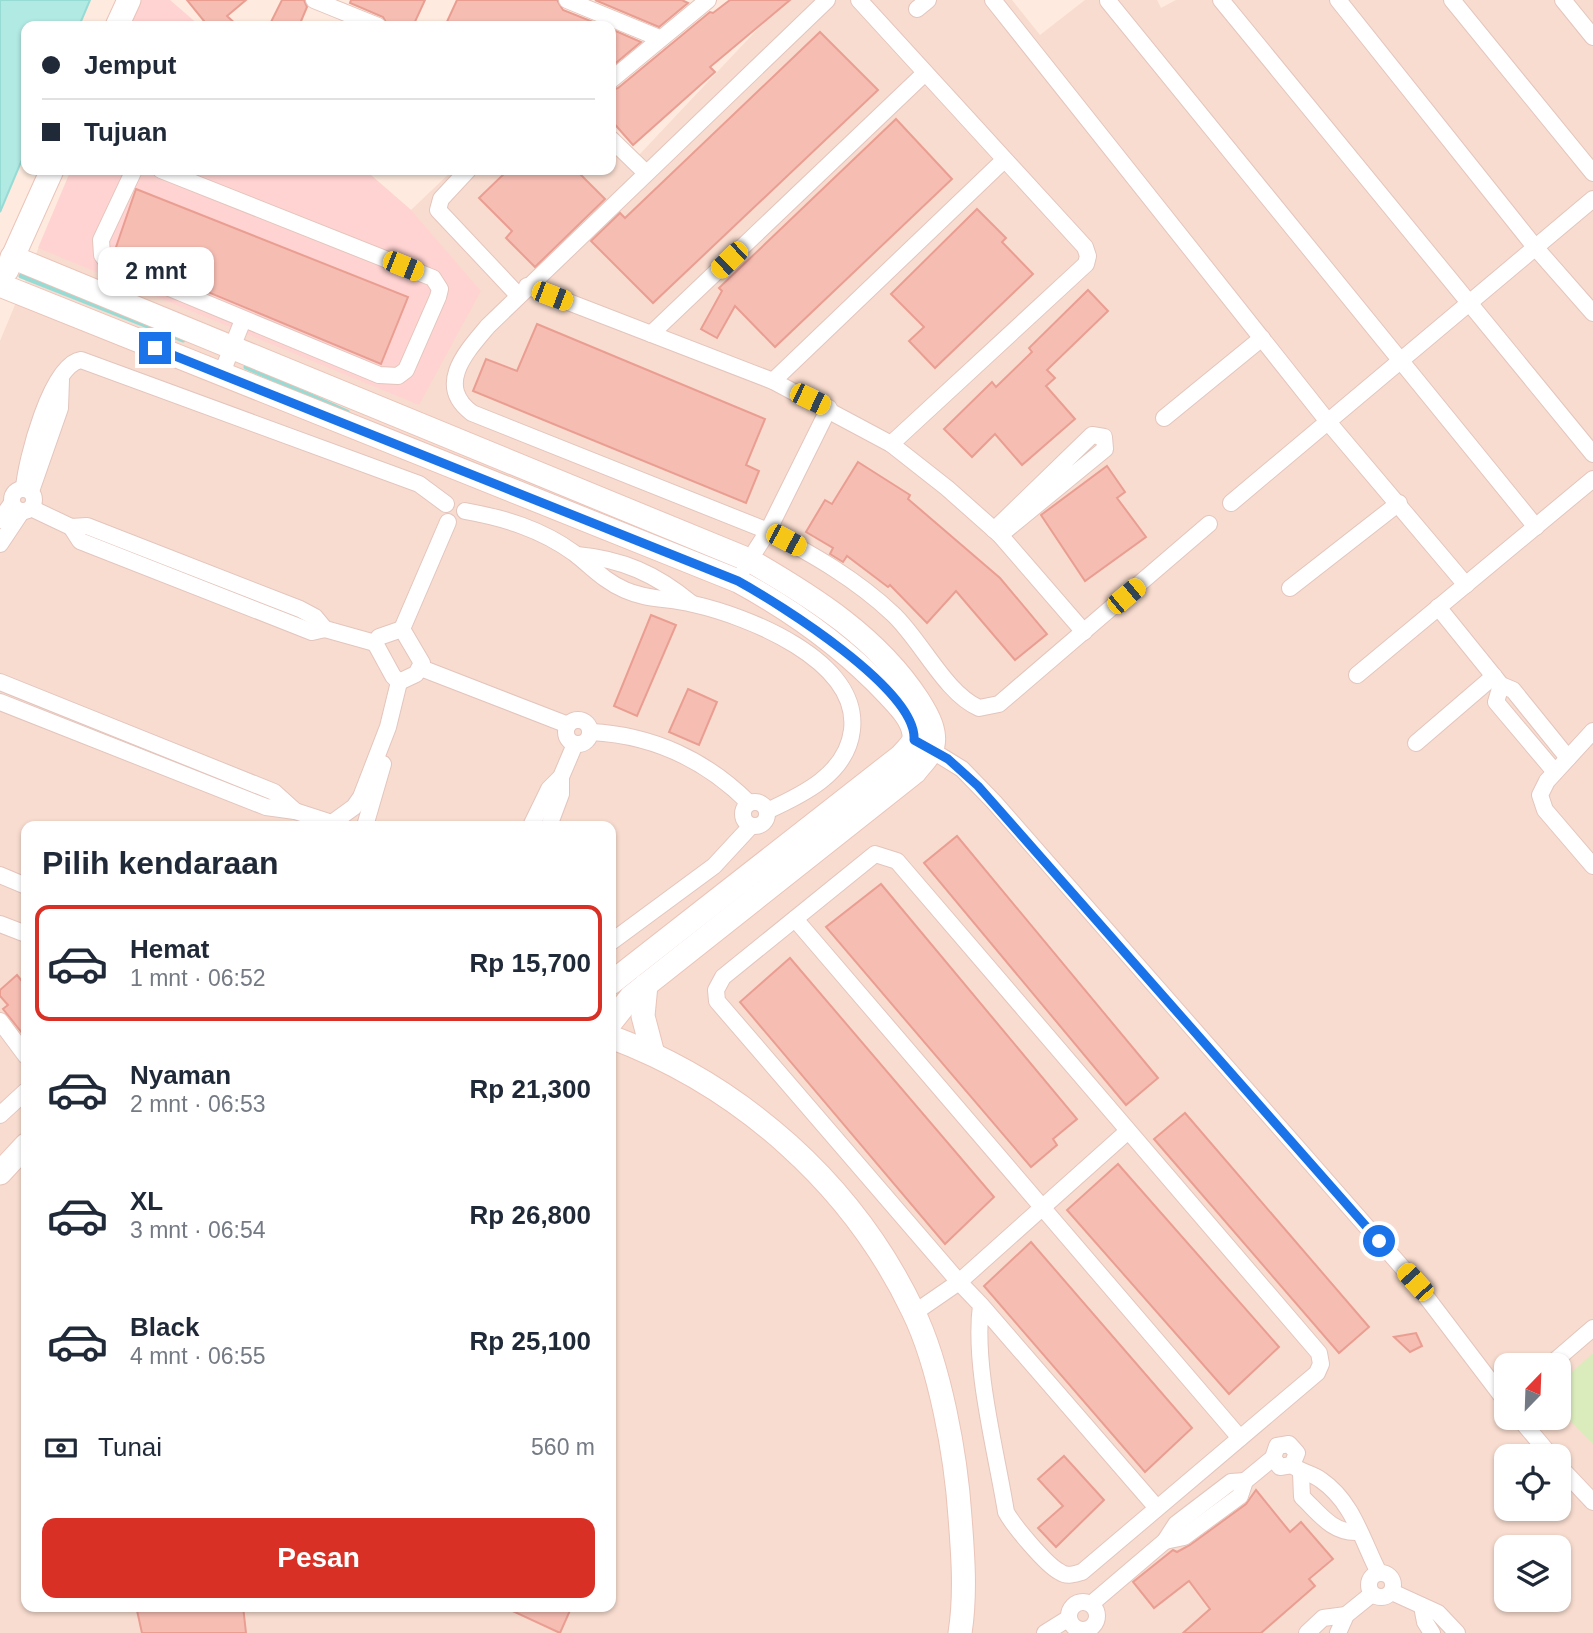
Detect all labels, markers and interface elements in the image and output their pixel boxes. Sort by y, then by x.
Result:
text: Jemput [84,50,176,80]
text: Tujuan [84,117,167,147]
car [707,238,752,282]
callout: 2 mnt [97,246,213,296]
car [380,248,427,284]
text: 2 mnt [125,258,187,284]
car [529,279,576,313]
route end [139,332,171,364]
car [787,380,834,418]
car [763,521,810,559]
car [1104,574,1149,618]
text: Pilih kendaraan [42,845,279,881]
icon: car [46,932,109,995]
text: Hemat [130,934,209,964]
text: Rp 15,700 [470,948,591,978]
text: 1 mnt · 06:52 [130,965,266,991]
icon: car [46,1058,109,1121]
text: Nyaman [130,1060,231,1090]
text: Rp 21,300 [470,1074,591,1104]
text: 2 mnt · 06:53 [130,1091,266,1117]
icon: car [46,1184,109,1247]
text: XL [130,1186,163,1216]
text: Rp 26,800 [470,1200,591,1230]
text: 3 mnt · 06:54 [130,1217,266,1243]
route start [1363,1225,1395,1257]
car [1394,1259,1437,1305]
icon: car [46,1310,109,1373]
text: Black [130,1312,199,1342]
text: Rp 25,100 [470,1326,591,1356]
text: 4 mnt · 06:55 [130,1343,266,1369]
north arrow [1494,1353,1572,1430]
map controls [1494,1353,1571,1612]
icon: cash [42,1429,80,1467]
text: Tunai [98,1432,162,1462]
text: 560 m [531,1434,595,1460]
button: locate [1494,1444,1571,1521]
button: Pesan [42,1518,595,1598]
button: layers [1494,1535,1571,1612]

